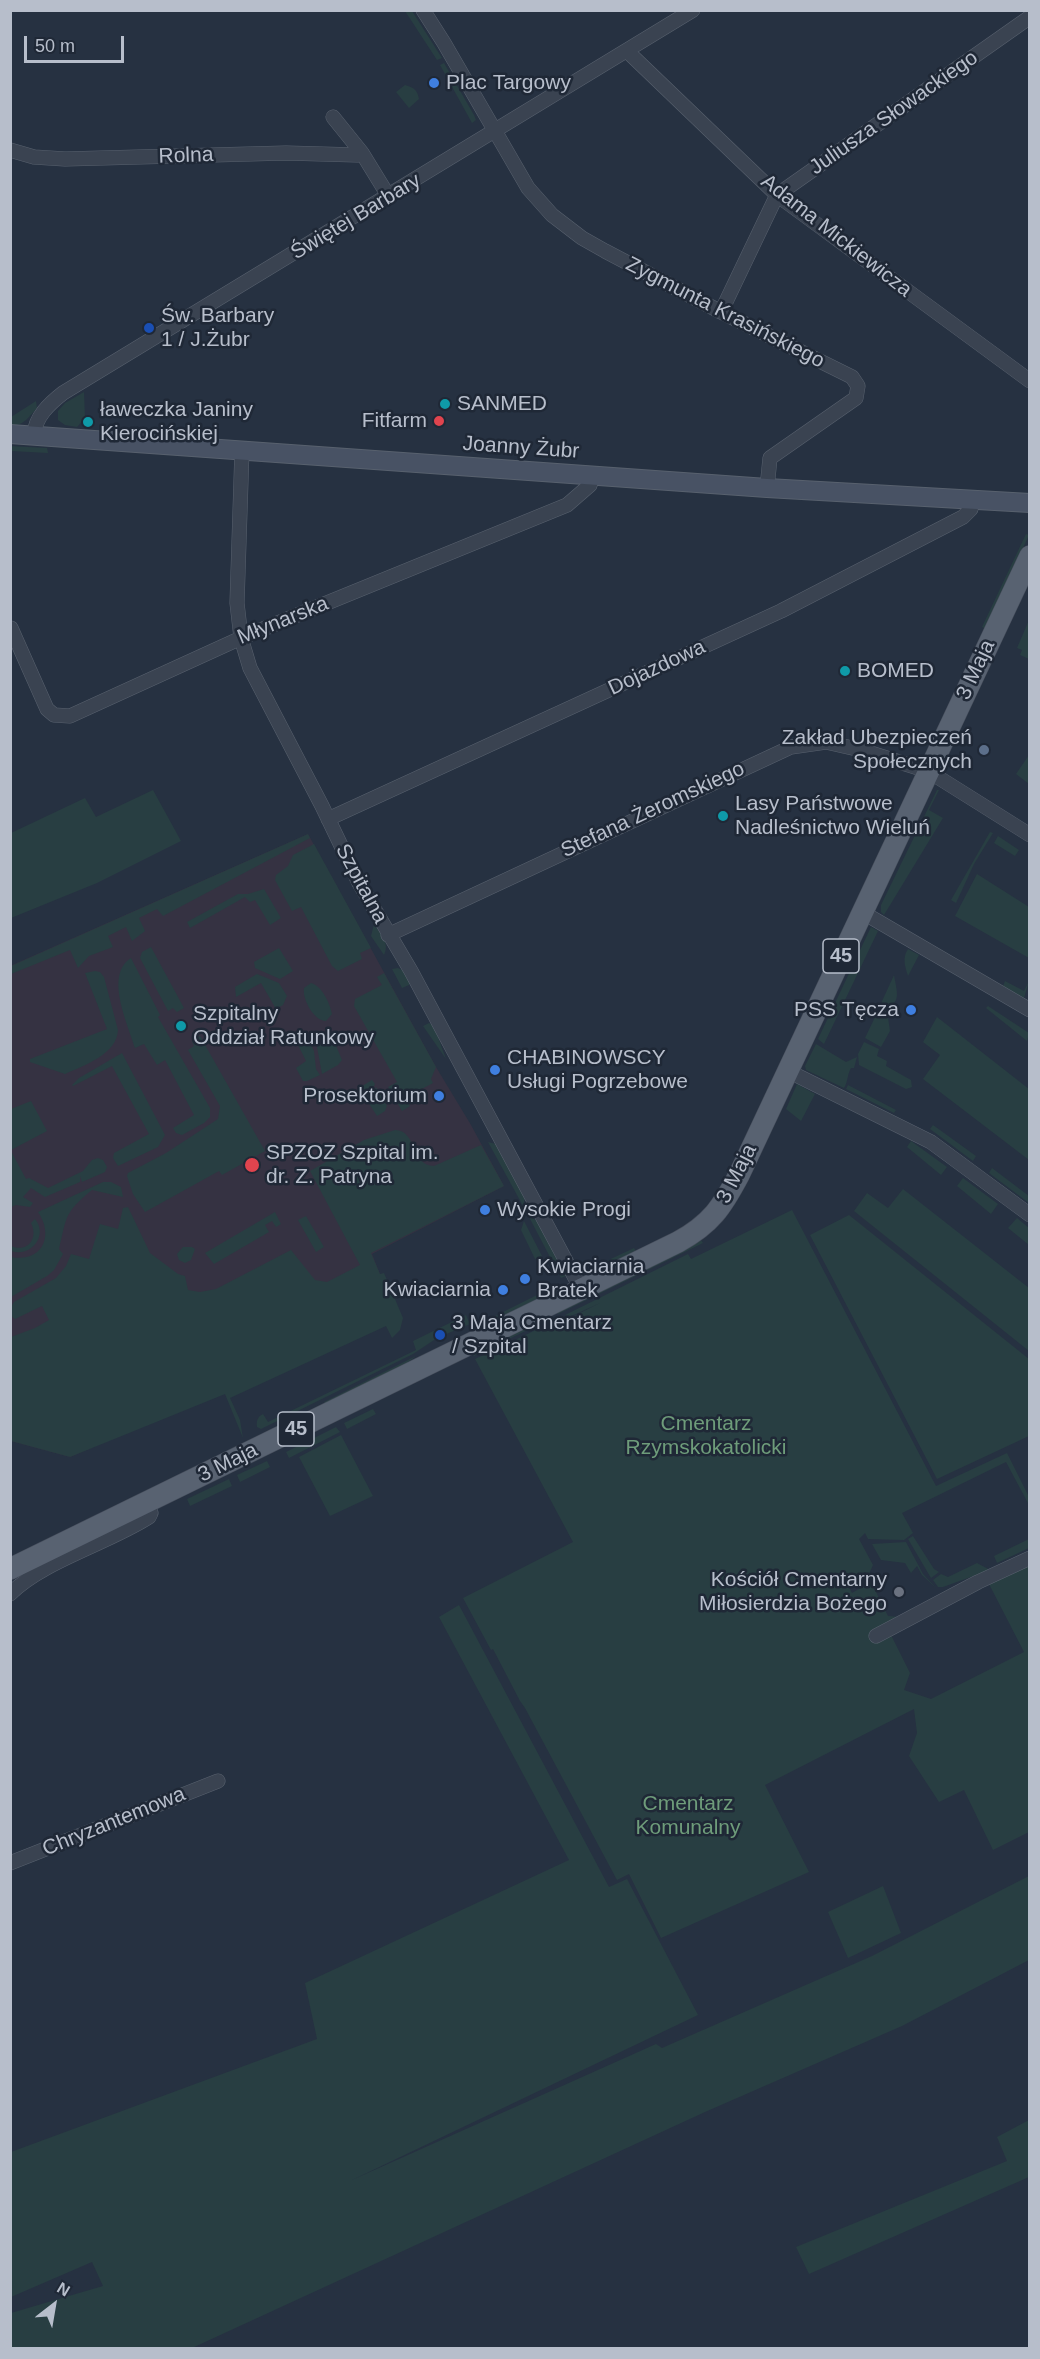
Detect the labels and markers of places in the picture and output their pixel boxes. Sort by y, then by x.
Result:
place label: Plac Targowy [446,70,571,96]
marker: Plac Targowy [427,76,441,90]
place label: Św. Barbary 1 / J.Żubr [161,303,274,353]
marker: Św. Barbary 1 / J.Żubr [142,321,156,335]
place label: SANMED [457,391,547,417]
place label: ławeczka Janiny Kierocińskiej [100,397,253,447]
marker: SANMED [438,397,452,411]
place label: Fitfarm [362,408,427,434]
marker: Fitfarm [432,414,446,428]
marker: ławeczka Janiny Kierocińskiej [81,415,95,429]
place label: BOMED [857,658,934,684]
marker: BOMED [838,664,852,678]
place label: Zakład Ubezpieczeń Społecznych [782,725,972,775]
marker: Zakład Ubezpieczeń Społecznych [977,743,991,757]
place label: Lasy Państwowe Nadleśnictwo Wieluń [735,791,930,841]
marker: Lasy Państwowe Nadleśnictwo Wieluń [716,809,730,823]
place label: PSS Tęcza [794,997,899,1023]
place label: Szpitalny Oddział Ratunkowy [193,1001,374,1051]
marker: PSS Tęcza [904,1003,918,1017]
marker: Szpitalny Oddział Ratunkowy [174,1019,188,1033]
place label: CHABINOWSCY Usługi Pogrzebowe [507,1045,688,1095]
marker: CHABINOWSCY Usługi Pogrzebowe [488,1063,502,1077]
place label: Prosektorium [303,1083,427,1109]
marker: Prosektorium [432,1089,446,1103]
place label: SPZOZ Szpital im. dr. Z. Patryna [266,1140,439,1190]
marker: SPZOZ Szpital im. dr. Z. Patryna [243,1156,261,1174]
place label: Wysokie Progi [497,1197,631,1223]
marker: Wysokie Progi [478,1203,492,1217]
place label: Kwiaciarnia Bratek [537,1254,644,1304]
marker: Kwiaciarnia Bratek [518,1272,532,1286]
place label: Kwiaciarnia [384,1277,491,1303]
marker: Kwiaciarnia [496,1283,510,1297]
place label: 3 Maja Cmentarz / Szpital [452,1310,612,1360]
marker: 3 Maja Cmentarz / Szpital [433,1328,447,1342]
place label: Kościół Cmentarny Miłosierdzia Bożego [699,1567,887,1617]
marker: Kościół Cmentarny Miłosierdzia Bożego [892,1585,906,1599]

